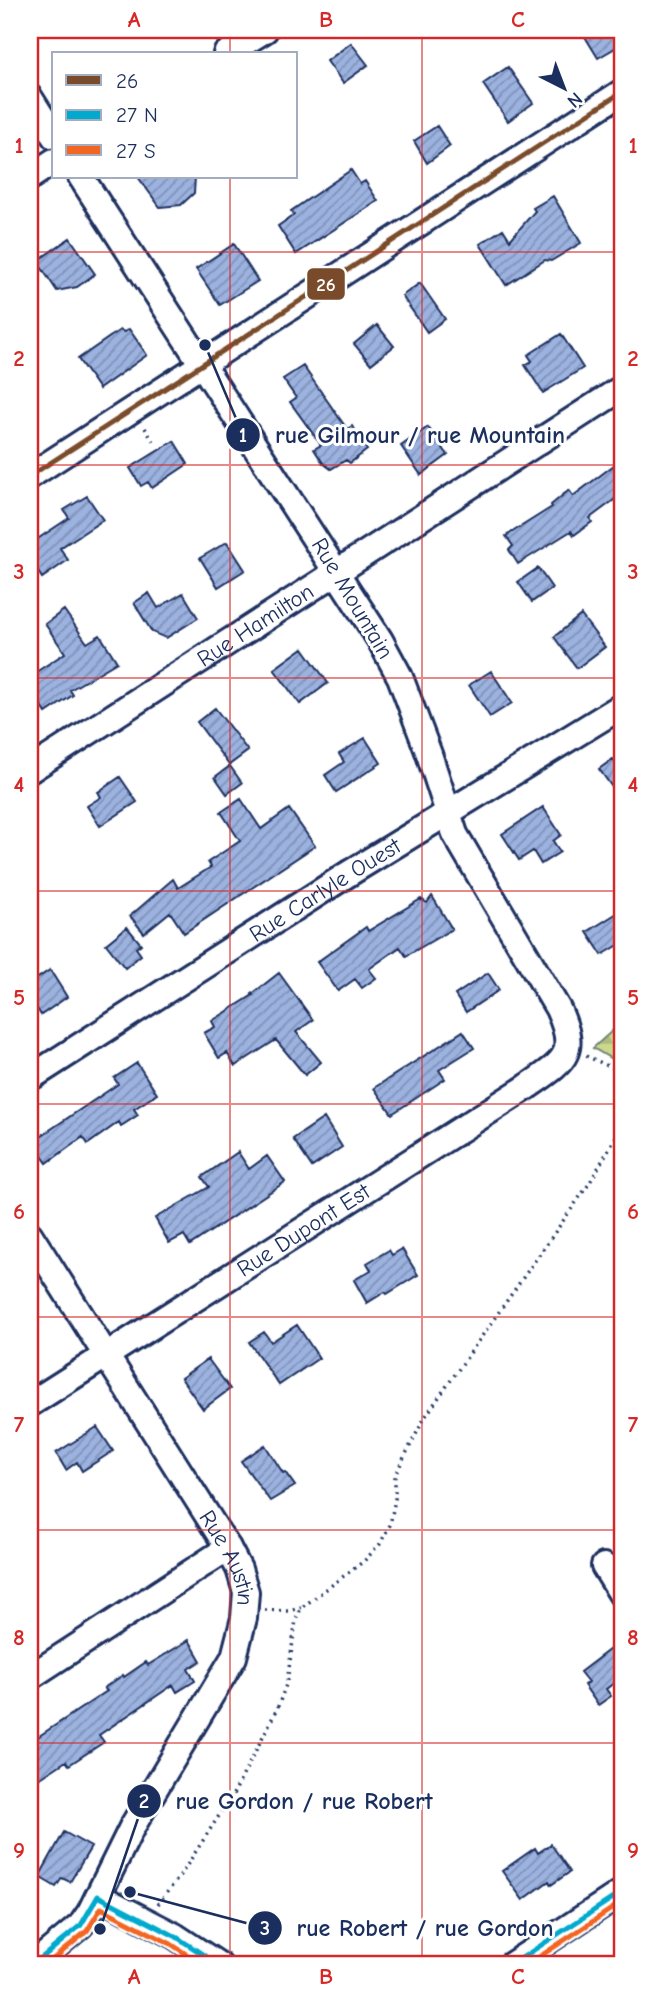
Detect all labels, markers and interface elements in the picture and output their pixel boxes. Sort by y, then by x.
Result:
text: A [128,6,141,33]
text: B [319,6,333,33]
text: C [511,6,525,33]
legend [52,52,298,178]
north arrow [530,52,600,122]
text: 26 [116,69,138,93]
text: N [563,88,587,112]
text: 27 N [116,103,158,127]
text: 1 [14,132,24,159]
text: 1 [628,132,638,159]
text: 27 S [116,139,155,163]
line badge: 26 [306,267,346,301]
text: 26 [316,274,336,296]
text: 2 [13,345,25,372]
text: 2 [627,345,639,372]
callout: rue Gilmour / rue Mountain [226,412,579,457]
text: rue Gilmour / rue Mountain [275,421,565,449]
text: 1 [239,423,247,447]
street label: Rue Mountain [306,533,399,664]
text: 3 [13,558,25,585]
text: 3 [627,558,639,585]
street label: Rue Hamilton [192,578,319,673]
text: 4 [14,771,25,798]
text: 4 [628,771,639,798]
street label: Rue Carlyle Ouest [244,831,407,948]
text: 5 [13,984,25,1011]
text: 5 [627,984,639,1011]
street label: Rue Dupont Est [232,1177,376,1283]
text: 6 [13,1198,25,1225]
text: 6 [627,1198,639,1225]
text: 7 [14,1411,25,1438]
text: 7 [628,1411,639,1438]
street label: Rue Austin [194,1505,259,1607]
text: 8 [13,1624,25,1651]
text: 8 [627,1624,639,1651]
callout: rue Gordon / rue Robert [127,1778,447,1823]
text: rue Gordon / rue Robert [175,1787,434,1815]
text: 2 [139,1789,149,1813]
text: 9 [13,1837,25,1864]
text: 9 [627,1837,639,1864]
callout: rue Robert / rue Gordon [247,1905,568,1950]
text: rue Robert / rue Gordon [296,1914,554,1942]
text: 3 [260,1916,270,1940]
text: A [128,1963,141,1990]
text: B [319,1963,333,1990]
text: C [511,1963,525,1990]

